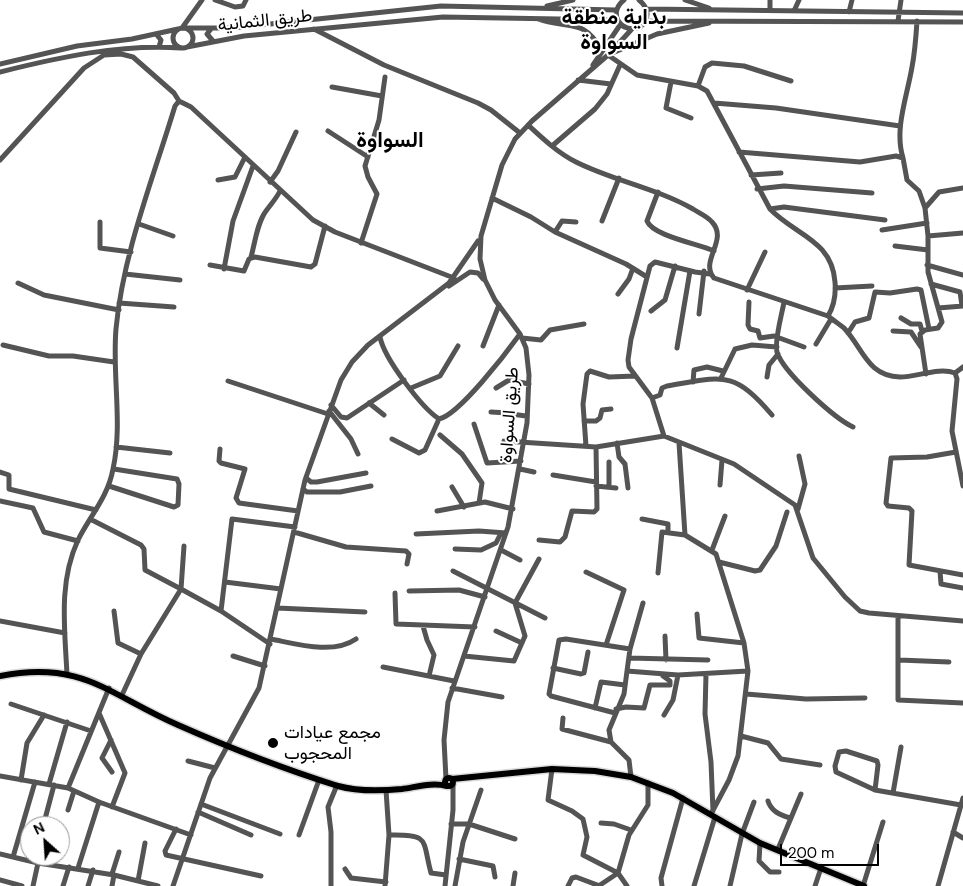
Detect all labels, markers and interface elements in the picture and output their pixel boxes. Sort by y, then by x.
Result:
street label: طريق الثمانية [217,5,313,37]
district label: بداية منطقة السواوة [561,5,667,56]
district label: السواوة [356,128,424,154]
street label: طريق السواوة [496,366,524,464]
place label: مجمع عيادات المحجوب [284,722,381,764]
marker: مجمع عيادات المحجوب [266,736,280,750]
north arrow [20,816,70,866]
text: N [30,818,47,839]
scale bar [783,834,882,866]
text: 200 m [788,843,834,863]

